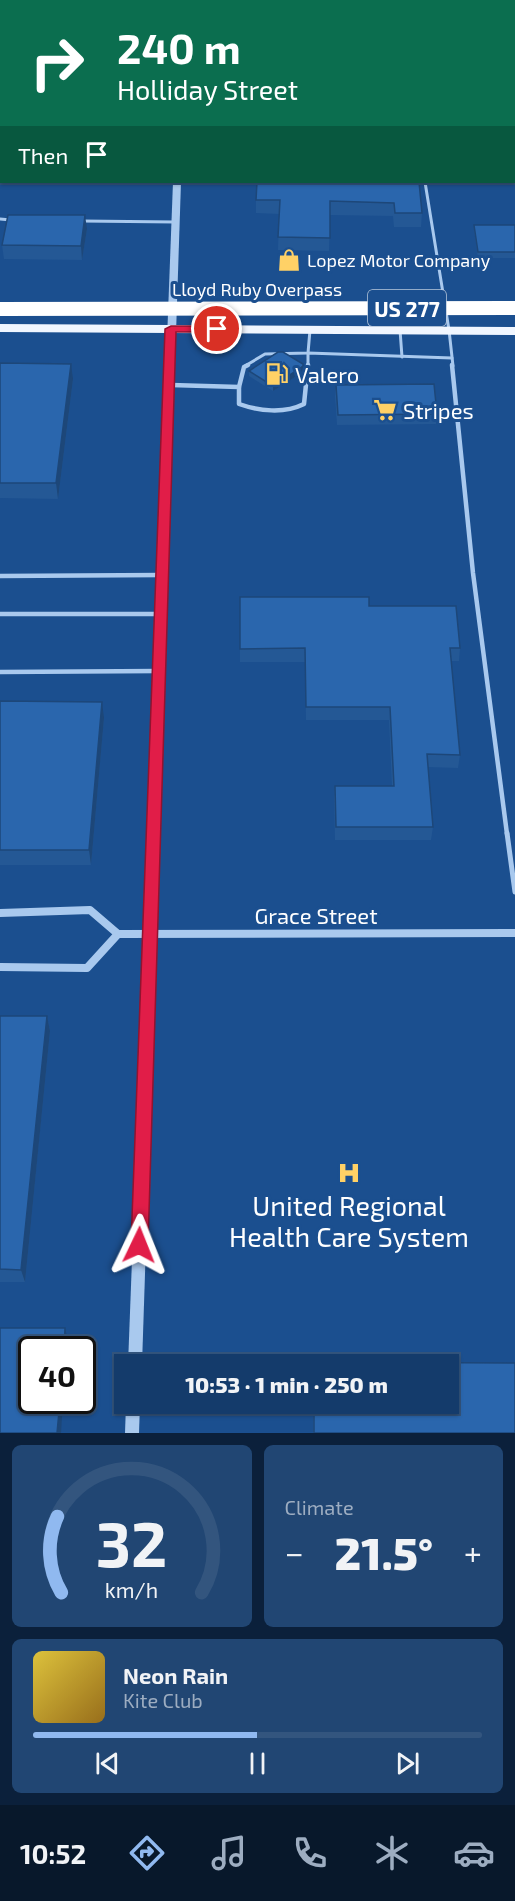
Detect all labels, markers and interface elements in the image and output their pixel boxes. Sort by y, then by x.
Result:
text: 240 m [117,22,241,72]
icon: right [18,24,96,102]
text: Holliday Street [117,73,298,105]
icon: arrive [80,138,113,171]
text: Then [18,142,68,168]
shop icon: Lopez Motor Company [276,247,302,273]
place label: Lopez Motor Company [307,249,491,271]
street label: Lloyd Ruby Overpass [172,278,342,300]
road number: US 277 [368,290,446,326]
pin [191,303,242,354]
icon: arrive [200,312,233,345]
fuel station icon: Valero [264,361,290,387]
place label: Valero [295,361,359,387]
supermarket icon: Stripes [372,397,398,423]
place label: Stripes [403,397,474,423]
street label: Grace Street [254,902,378,928]
hospital icon: United Regional Health Care System [336,1160,362,1186]
place label: United Regional Health Care System [229,1189,469,1253]
position arrow [107,1213,171,1277]
speed limit sign: 40 [18,1336,96,1414]
text: 10:53 · 1 min · 250 m [185,1371,388,1397]
text: Climate [285,1495,354,1519]
text: 32 [96,1505,168,1580]
text: 21.5° [335,1525,433,1579]
text: − [285,1532,304,1572]
text: + [464,1532,482,1572]
text: km/h [105,1577,158,1602]
text: Neon Rain [123,1662,228,1688]
text: Kite Club [123,1688,203,1712]
icon: previous [91,1747,124,1780]
icon: pause [241,1747,274,1780]
icon: next [391,1747,424,1780]
icon: directions [126,1832,168,1874]
icon: music [208,1832,250,1874]
icon: phone [289,1832,331,1874]
icon: climate [371,1832,413,1874]
icon: car [453,1832,495,1874]
text: 10:52 [20,1837,86,1869]

